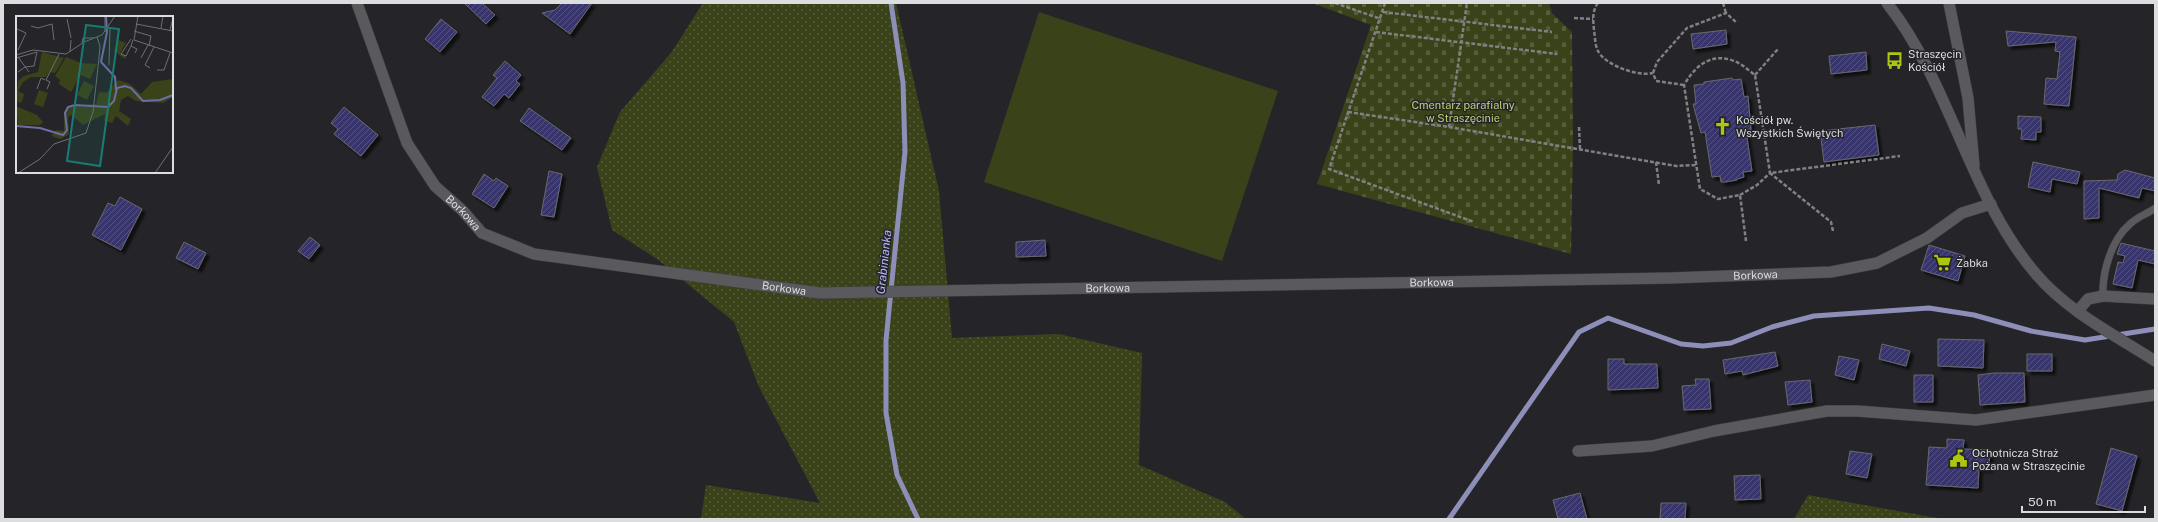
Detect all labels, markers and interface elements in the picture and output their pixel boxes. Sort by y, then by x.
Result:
inset map [16,16,173,173]
place label: Straszęcin Kościół [1908,48,1962,73]
bus stop icon: Straszęcin Kościół [1885,50,1905,70]
park label: Cmentarz parafialny w Straszęcinie [1411,99,1515,124]
place label: Kościół pw. Wszystkich Świętych [1736,114,1843,139]
church icon: Kościół pw. Wszystkich Świętych [1713,116,1733,136]
street label: Borkowa [443,193,483,233]
water label: Grabinianka [874,229,894,295]
supermarket icon: Żabka [1933,253,1953,273]
place label: Żabka [1956,256,1988,269]
street label: Borkowa [1733,268,1778,282]
street label: Borkowa [1409,276,1454,289]
street label: Borkowa [761,279,807,297]
street label: Borkowa [1085,282,1130,294]
place label: Ochotnicza Straż Pożana w Straszęcinie [1972,447,2085,472]
public building icon: Ochotnicza Straż Pożana w Straszęcinie [1949,449,1969,469]
scale bar [2022,488,2145,514]
text: 50 m [2028,495,2056,509]

